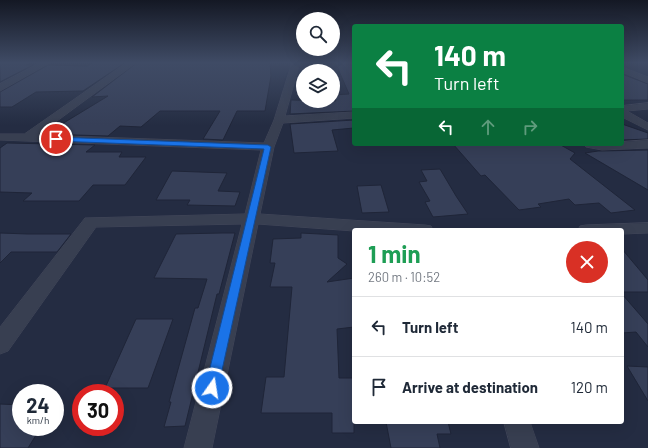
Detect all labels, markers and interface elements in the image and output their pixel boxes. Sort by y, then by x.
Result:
map controls [296,12,340,108]
button: search [296,12,340,56]
text: 140 m [434,38,506,72]
icon: left [368,40,420,92]
button: layers [296,64,340,108]
text: Turn left [434,72,500,94]
icon: left [435,116,457,138]
icon: ahead [477,116,499,138]
icon: right [519,116,541,138]
pin [39,122,73,156]
icon: arrive [45,128,67,150]
text: 1 min [368,239,421,268]
button: close [566,241,608,283]
text: 260 m · 10:52 [368,269,440,285]
icon: left [368,316,390,338]
text: Turn left [402,318,458,336]
text: 140 m [571,318,608,336]
position arrow [191,367,233,409]
icon: arrive [368,376,390,398]
text: Arrive at destination [402,378,538,396]
text: 120 m [571,378,608,396]
speed limit sign: 30 [72,384,124,436]
text: 24 [26,393,50,417]
text: km/h [27,414,49,426]

